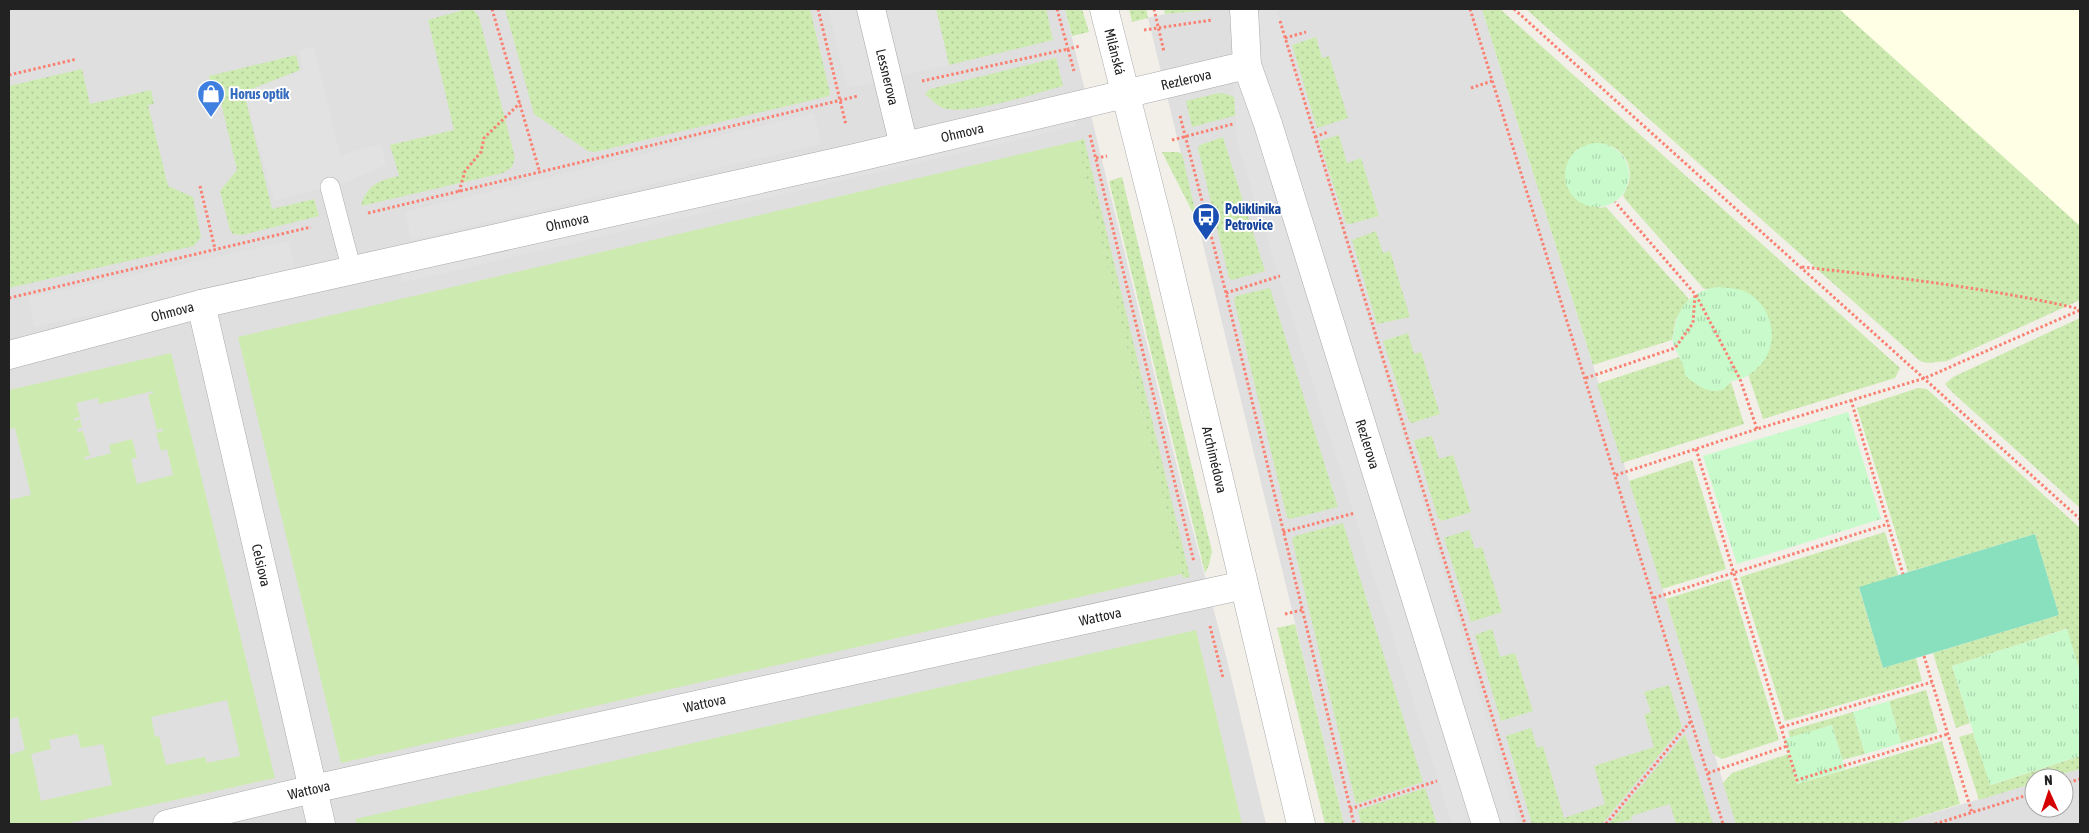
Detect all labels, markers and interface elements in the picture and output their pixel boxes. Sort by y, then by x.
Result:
street label: Milánská [1101,27,1128,77]
street label: Lessnerova [873,47,902,107]
street label: Rezlerova [1159,66,1213,93]
shop icon: Horus optik [196,79,226,118]
place label: Horus optik [230,86,290,102]
street label: Ohmova [939,120,985,145]
place label: Poliklinika Petrovice [1225,201,1281,233]
bus stop icon: Poliklinika Petrovice [1191,202,1221,241]
street label: Ohmova [544,210,590,235]
street label: Ohmova [149,298,196,325]
street label: Rezlerova [1352,417,1383,471]
street label: Archimédova [1199,425,1230,494]
street label: Celsiova [249,542,274,588]
street label: Wattova [1078,604,1123,629]
street label: Wattova [682,691,727,716]
north arrow [2024,768,2074,818]
text: N [2044,772,2053,788]
street label: Wattova [286,777,332,803]

